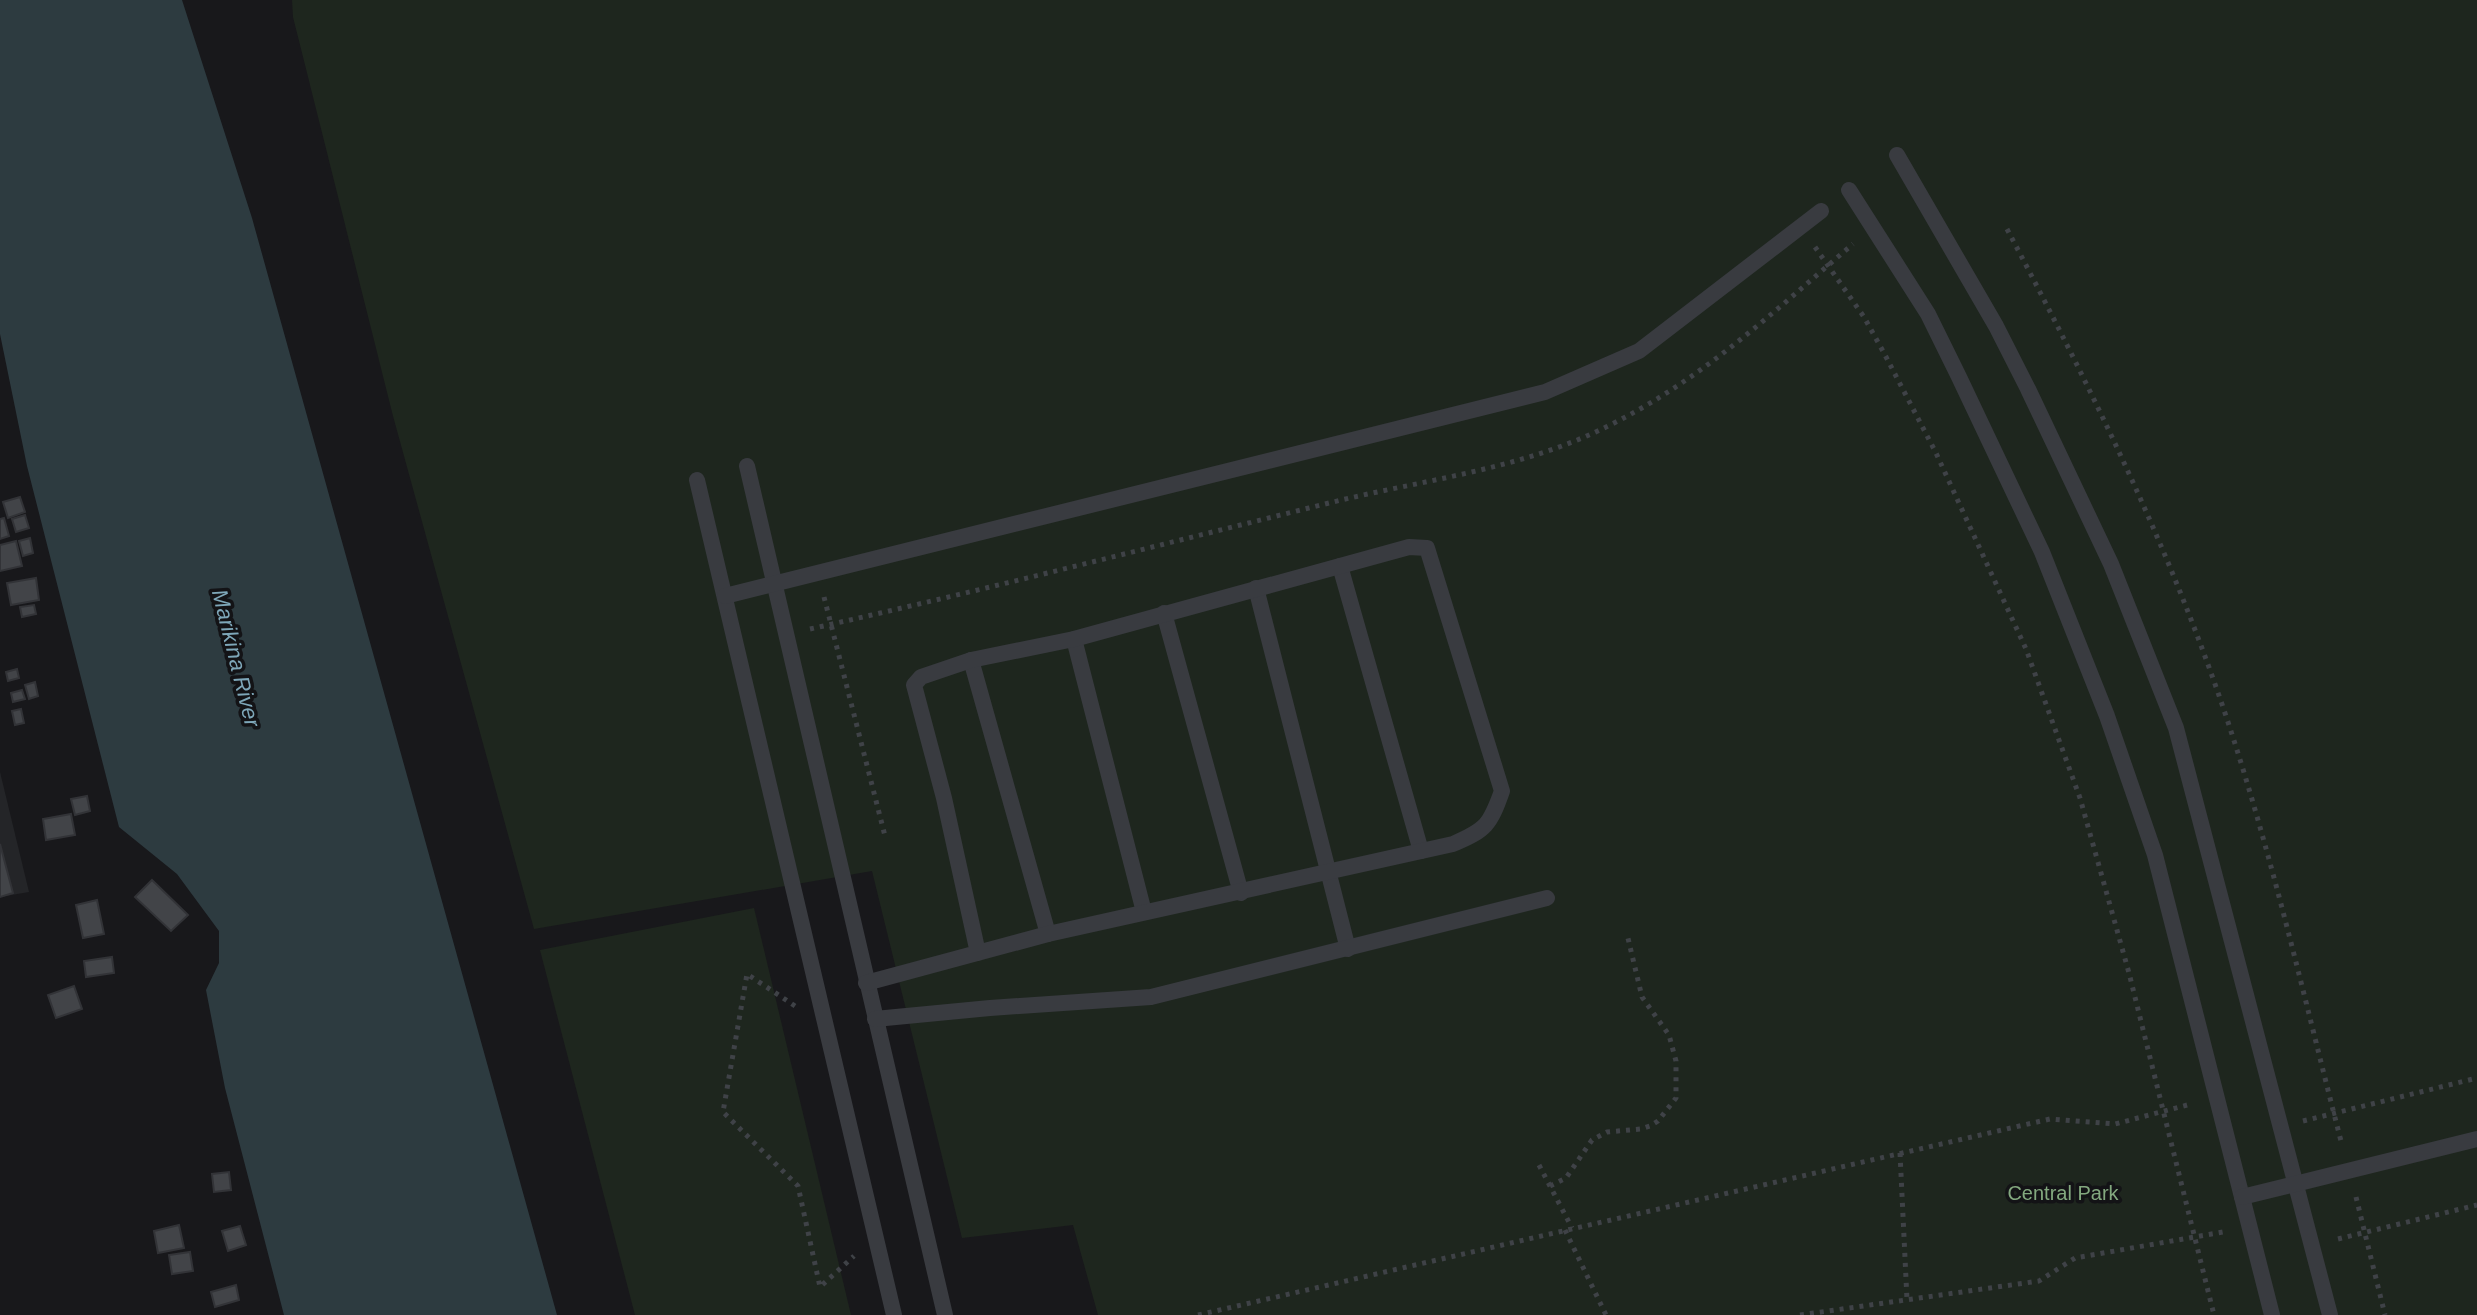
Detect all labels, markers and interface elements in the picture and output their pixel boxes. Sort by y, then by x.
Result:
water label: Marikina River [207,587,266,731]
park label: Central Park [2007,1182,2120,1204]

